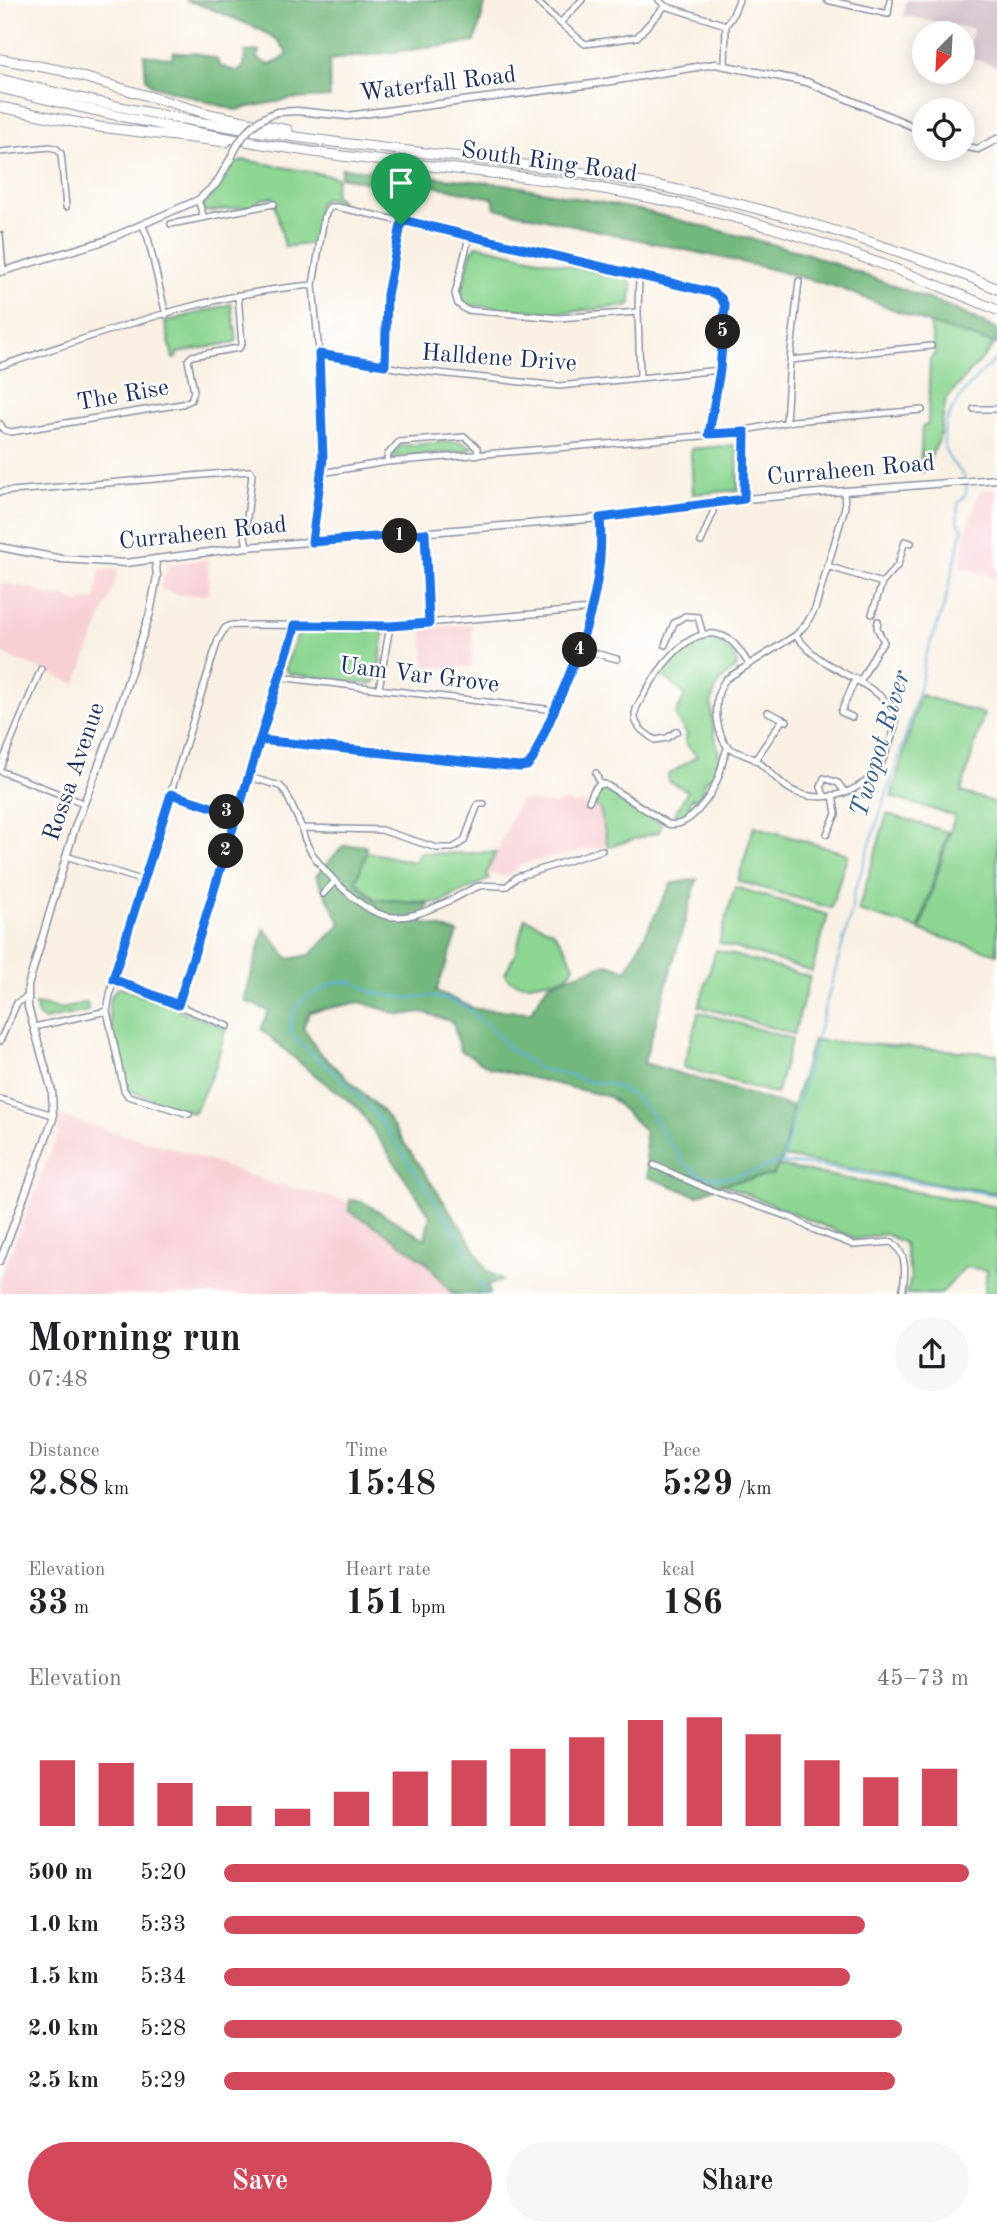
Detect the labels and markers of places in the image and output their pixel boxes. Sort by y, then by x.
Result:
pin [371,153,431,225]
pin: 5 [706,314,740,350]
pin: 1 [382,518,418,554]
pin: 4 [562,632,598,668]
pin: 3 [210,794,244,830]
pin: 2 [208,834,244,868]

